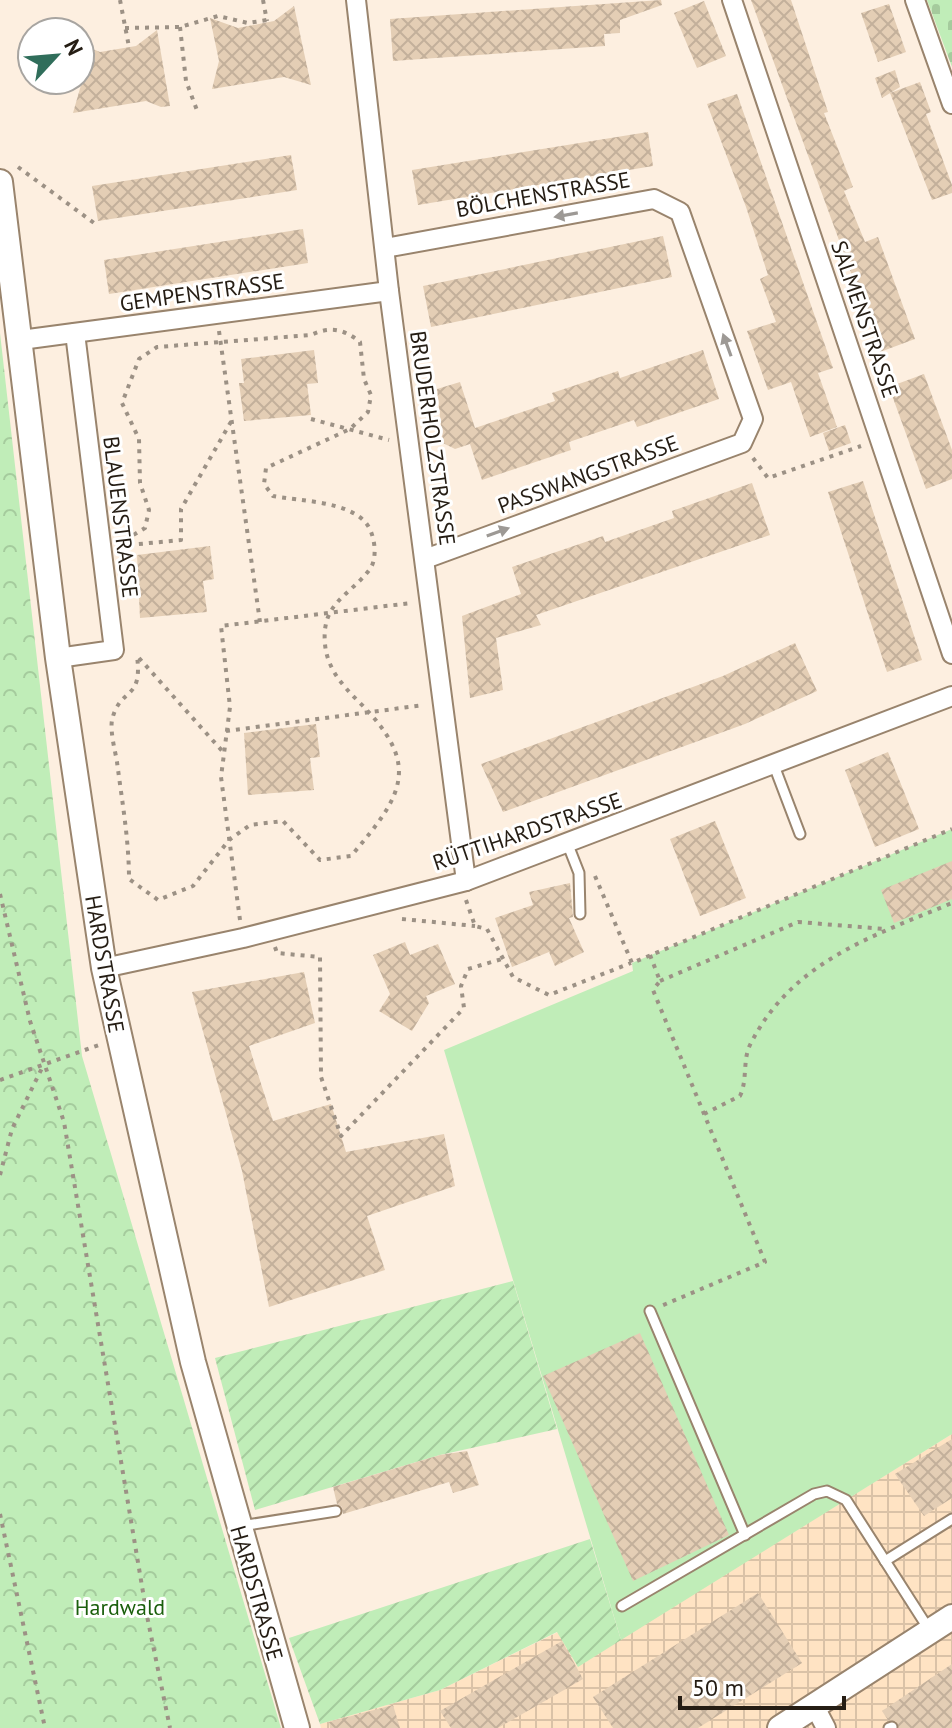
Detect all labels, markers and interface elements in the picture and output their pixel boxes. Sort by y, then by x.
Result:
north arrow [16,16,96,96]
text: N [58,35,90,60]
street label: BÖLCHENSTRASSE [454,165,632,223]
one-way arrow [553,209,578,221]
street label: SALMENSTRASSE [825,237,905,401]
street label: GEMPENSTRASSE [118,267,286,317]
street label: BRUDERHOLZSTRASSE [404,329,462,547]
one-way arrow [720,333,733,357]
street label: PASSWANGSTRASSE [494,428,682,520]
street label: BLAUENSTRASSE [97,435,145,599]
one-way arrow [486,525,510,538]
street label: RÜTTIHARDSTRASSE [429,785,625,877]
street label: HARDSTRASSE [79,893,131,1035]
street label: HARDSTRASSE [224,1522,290,1664]
park label: Hardwald [75,1593,165,1621]
scale bar [680,1660,844,1710]
text: 50 m [692,1672,744,1703]

